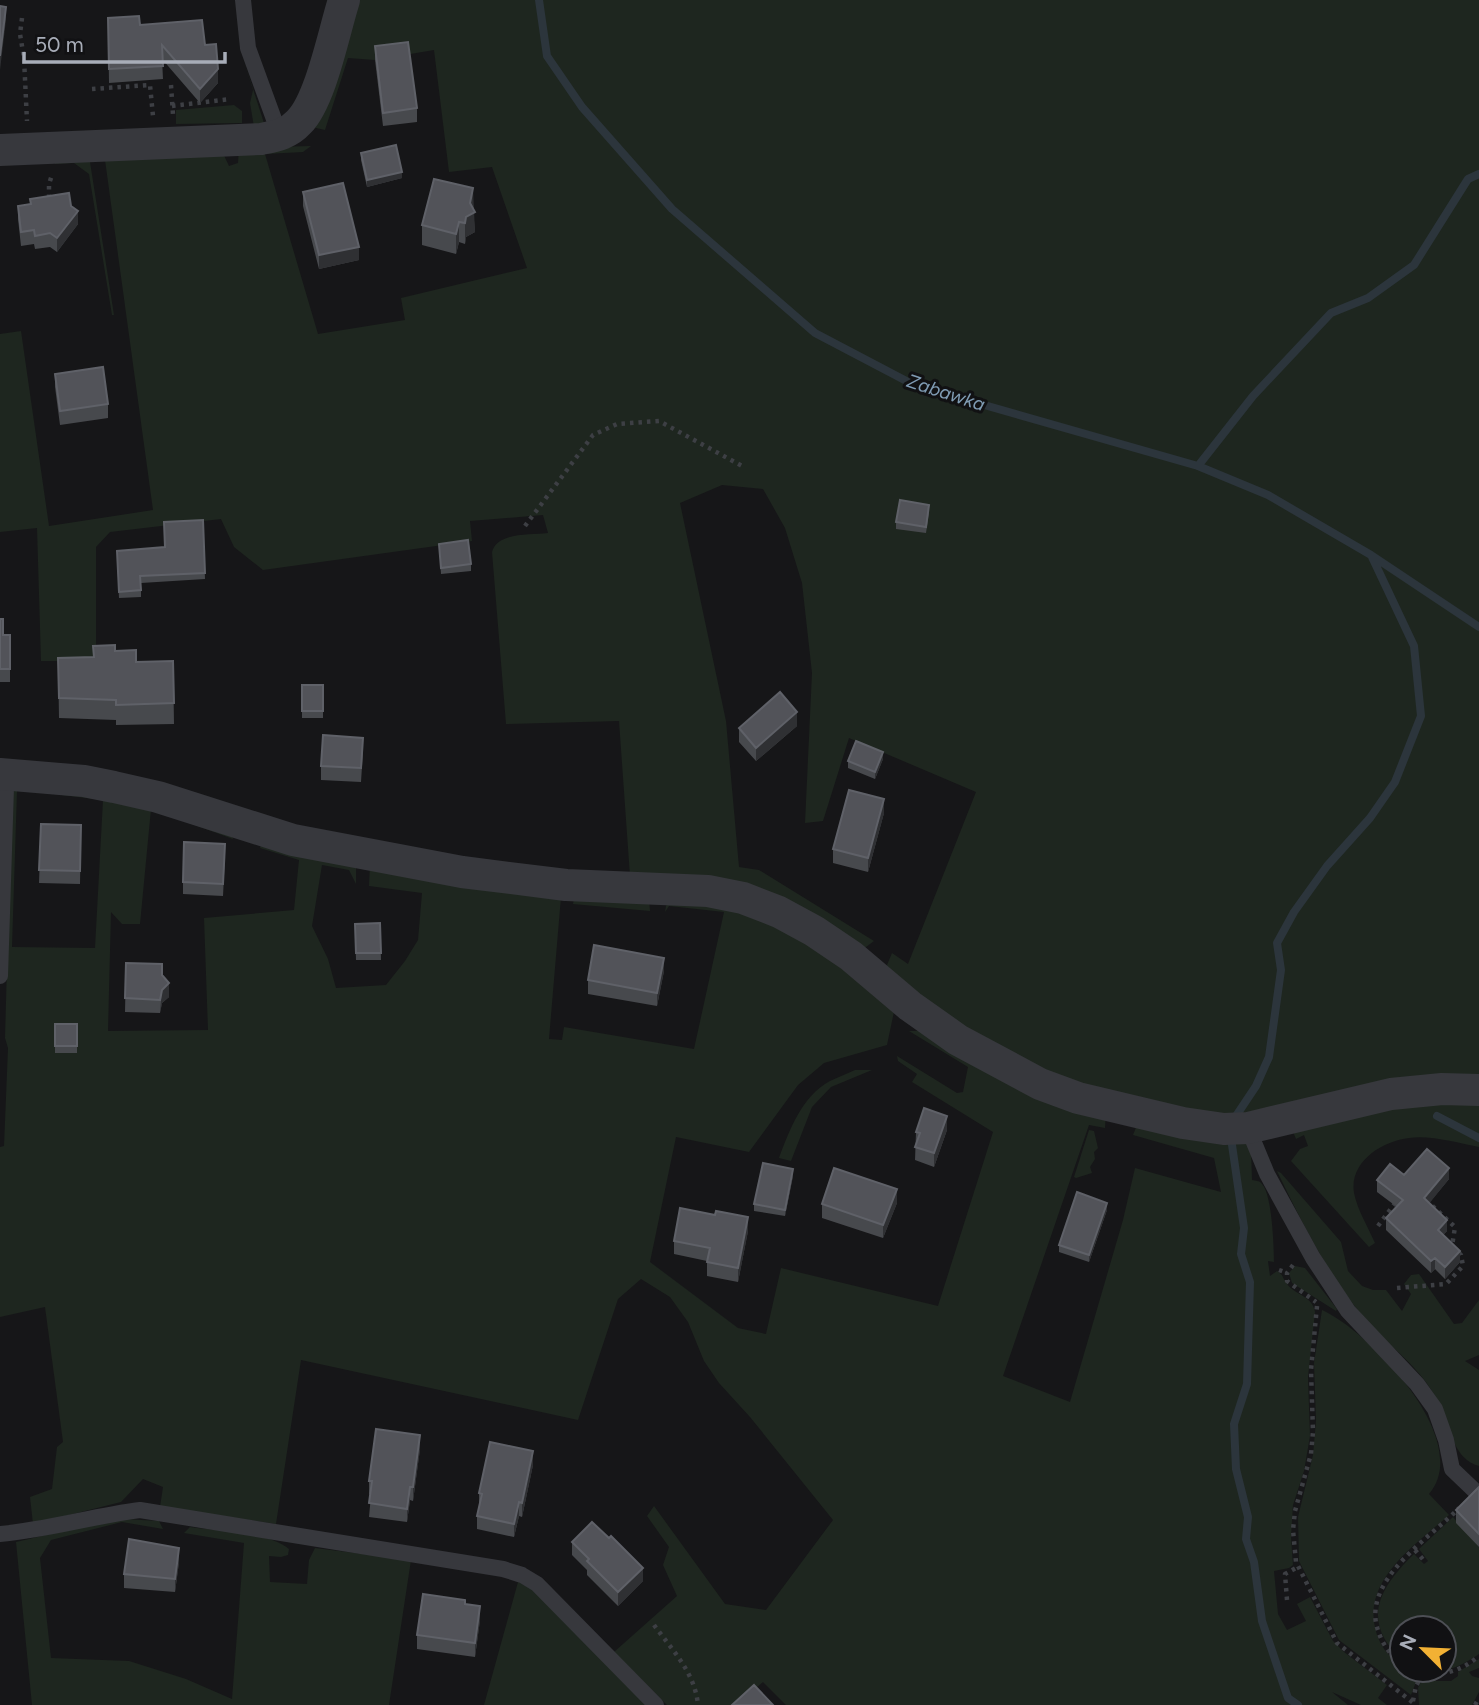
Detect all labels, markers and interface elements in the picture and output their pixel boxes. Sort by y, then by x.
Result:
scale bar [24,21,226,65]
text: 50 m [35,32,84,57]
water label: Zabawka [904,369,988,416]
north arrow [1388,1614,1458,1684]
text: N [1394,1631,1421,1654]

